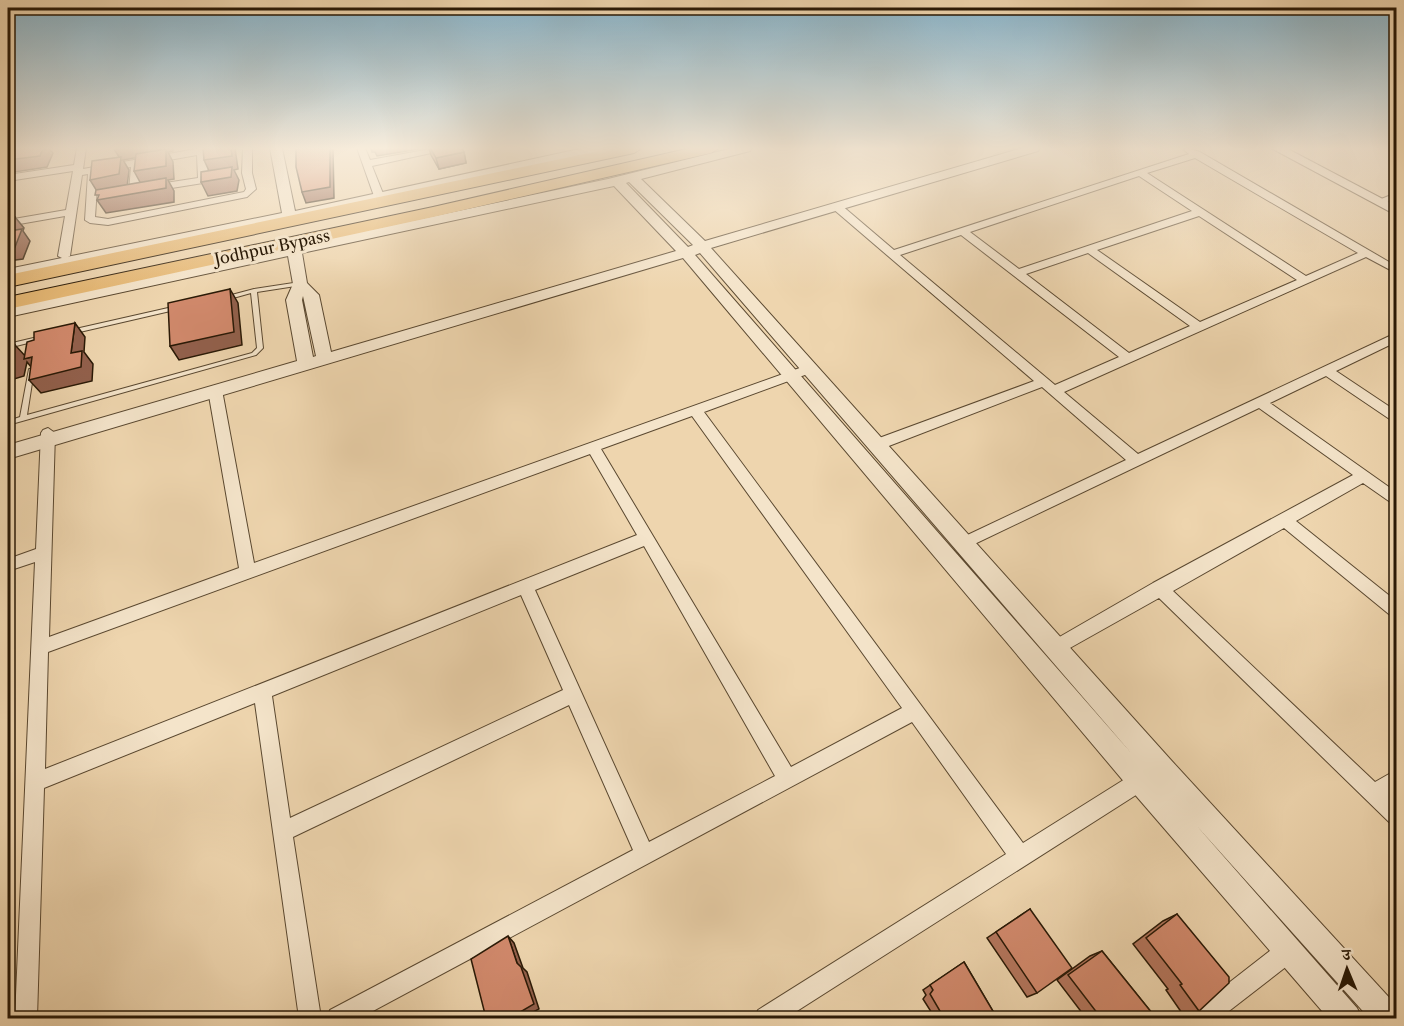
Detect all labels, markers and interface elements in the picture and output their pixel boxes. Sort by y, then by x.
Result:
street label: Jodhpur Bypass [209,225,332,270]
north arrow [1317,939,1377,999]
text: उ [1341,944,1353,964]

